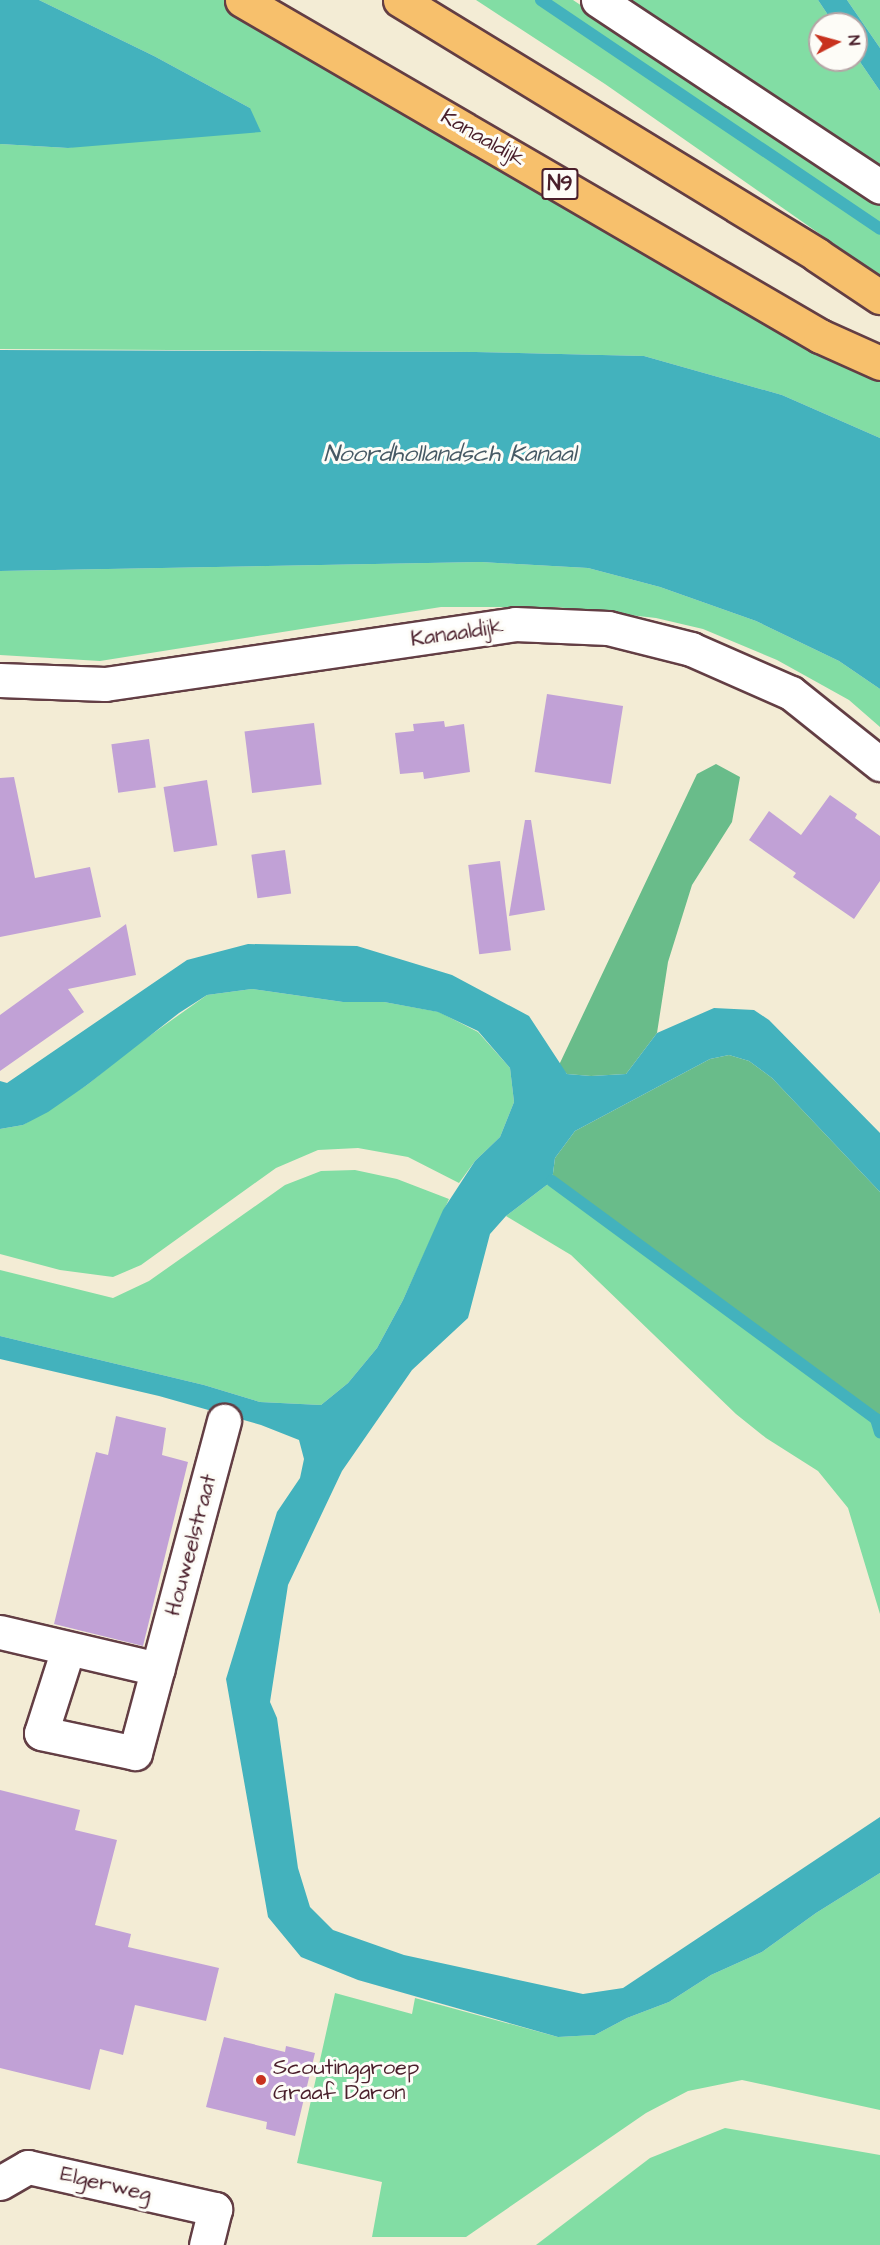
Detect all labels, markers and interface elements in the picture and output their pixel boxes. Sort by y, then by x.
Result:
north arrow [808,12,868,72]
text: N [842,34,865,46]
street label: Kanaaldijk [436,103,530,173]
road number: N9 [540,166,580,202]
water label: Noordhollandsch Kanaal [324,441,576,469]
street label: Kanaaldijk [409,613,505,653]
street label: Houweelstraat [159,1471,223,1619]
place label: Scoutinggroep Graaf Daron [273,2054,419,2106]
marker: Scoutinggroep Graaf Daron [254,2073,268,2087]
street label: Elgerweg [58,2161,154,2207]

